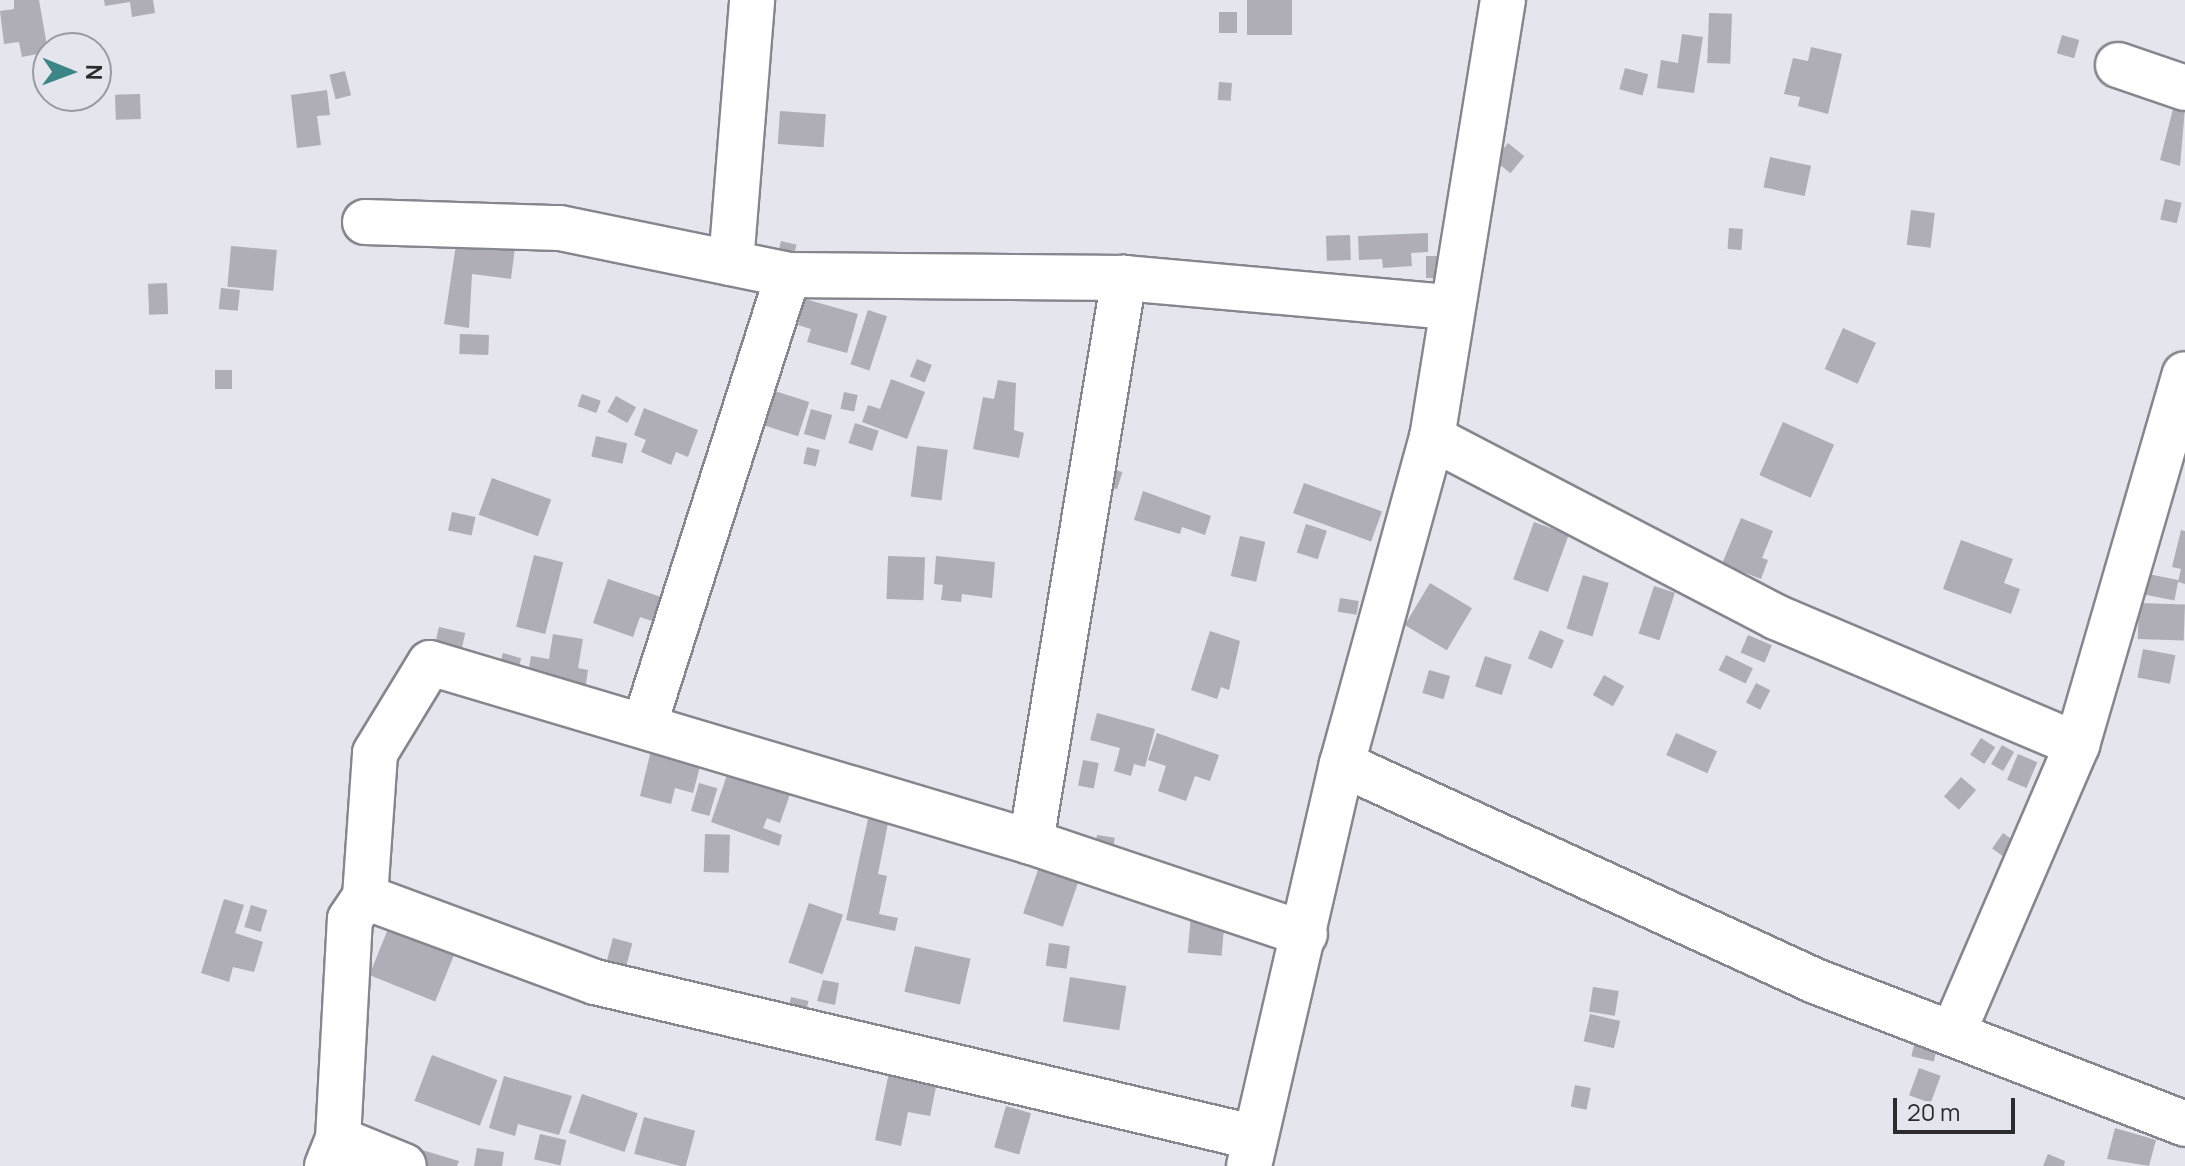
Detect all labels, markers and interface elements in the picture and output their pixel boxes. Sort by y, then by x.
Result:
north arrow [32,32,112,112]
text: N [79,64,109,81]
scale bar [1897,1082,2019,1132]
text: 20 m [1907,1095,1960,1128]

